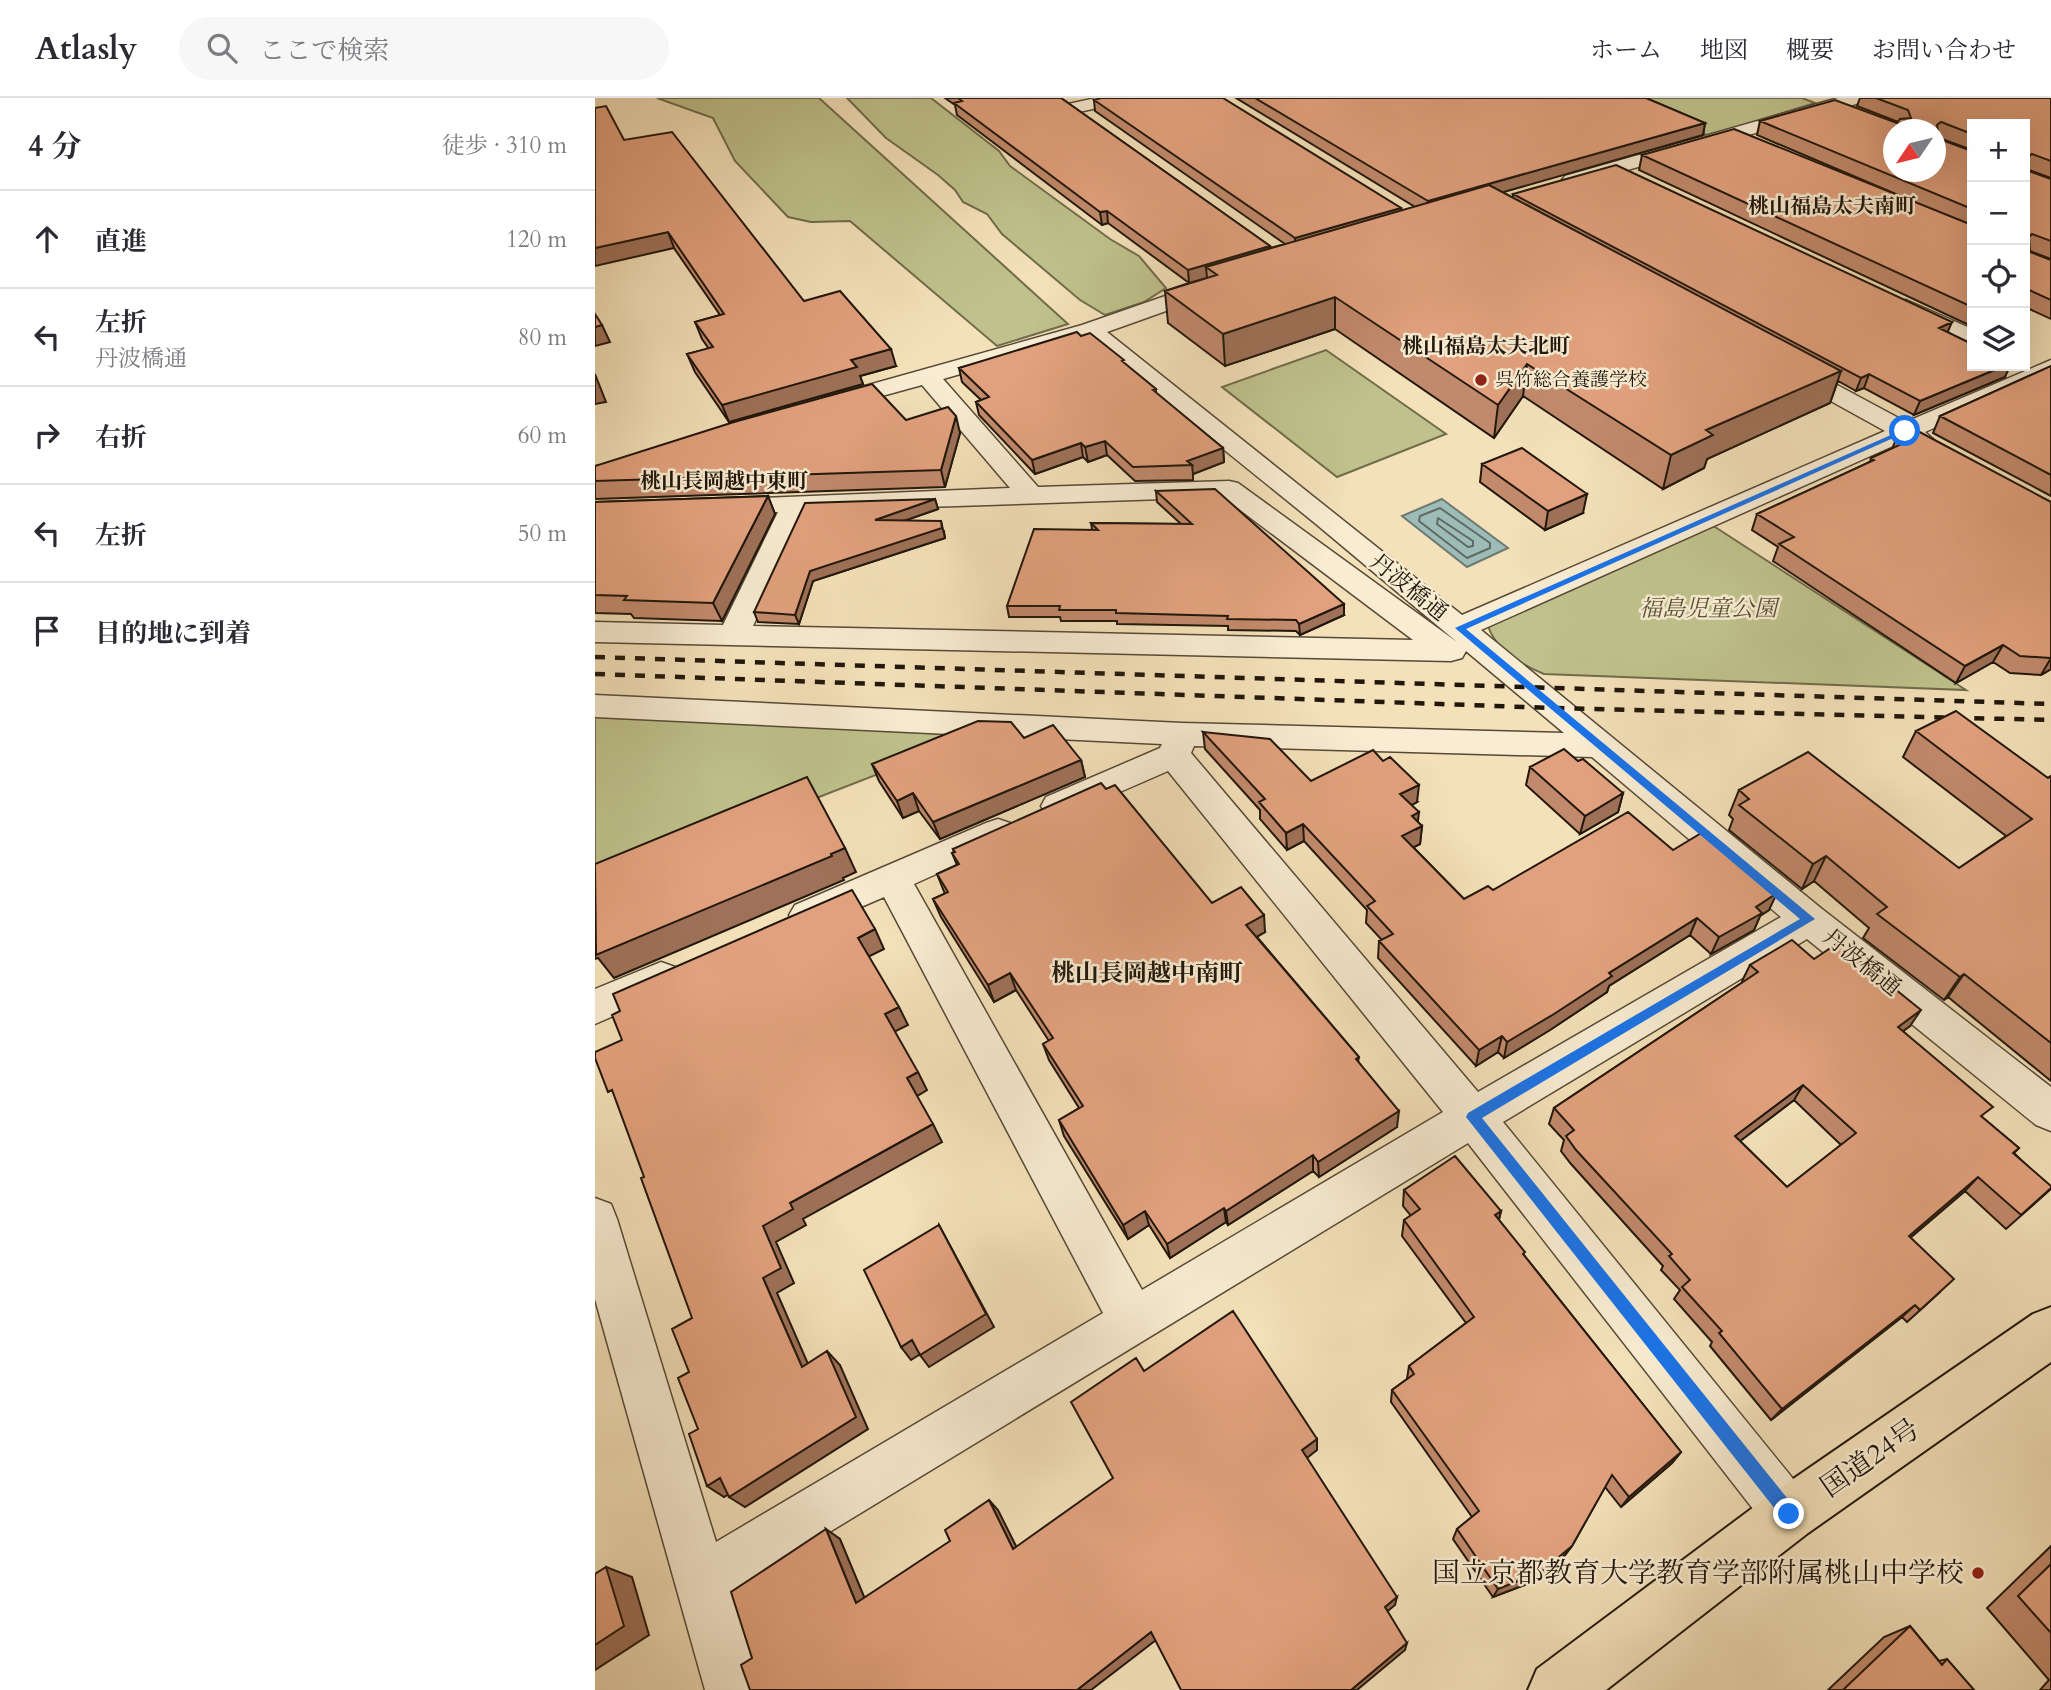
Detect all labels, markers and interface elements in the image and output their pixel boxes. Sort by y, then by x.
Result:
search box [179,17,669,80]
text: Atlasly [35,26,137,71]
icon: search [203,29,241,67]
text: ここで検索 [259,33,389,68]
text: ホーム [1590,34,1662,67]
text: 地図 [1700,34,1748,67]
text: 概要 [1786,34,1834,67]
text: お問い合わせ [1872,34,2016,67]
north arrow [1883,119,1946,182]
map controls [1967,119,2030,371]
button: + [1967,119,2030,182]
text: 4 分 [28,126,81,167]
text: 徒歩 · 310 m [442,130,567,161]
button: − [1967,182,2030,245]
district label: 桃山福島太夫南町 [1748,192,1916,221]
icon: ahead [28,220,66,258]
text: 直進 [95,224,147,259]
text: 120 m [506,224,567,255]
button: locate [1967,245,2030,308]
text: 左折 [95,305,147,340]
button: layers [1967,308,2030,371]
icon: left [28,318,66,356]
text: 80 m [518,322,567,353]
district label: 桃山福島太夫北町 [1402,332,1570,361]
text: 丹波橋通 [95,343,187,374]
place label: 呉竹総合養護学校 [1495,367,1647,393]
marker: 呉竹総合養護学校 [1473,372,1489,388]
route start [1889,415,1920,446]
icon: right [28,416,66,454]
text: 右折 [95,420,147,455]
text: 60 m [518,420,567,451]
district label: 桃山長岡越中東町 [640,467,808,496]
icon: left [28,514,66,552]
text: 左折 [95,518,147,553]
text: 50 m [518,518,567,549]
street label: 丹波橋通 [1363,546,1455,628]
park label: 福島児童公園 [1639,593,1781,624]
icon: arrive [28,612,66,650]
text: 目的地に到着 [95,616,251,651]
street label: 丹波橋通 [1816,921,1908,1003]
district label: 桃山長岡越中南町 [1051,957,1243,990]
street label: 国道24号 [1813,1410,1927,1506]
route end [1773,1498,1804,1529]
place label: 国立京都教育大学教育学部附属桃山中学校 [1432,1554,1964,1592]
marker: 国立京都教育大学教育学部附属桃山中学校 [1970,1565,1986,1581]

